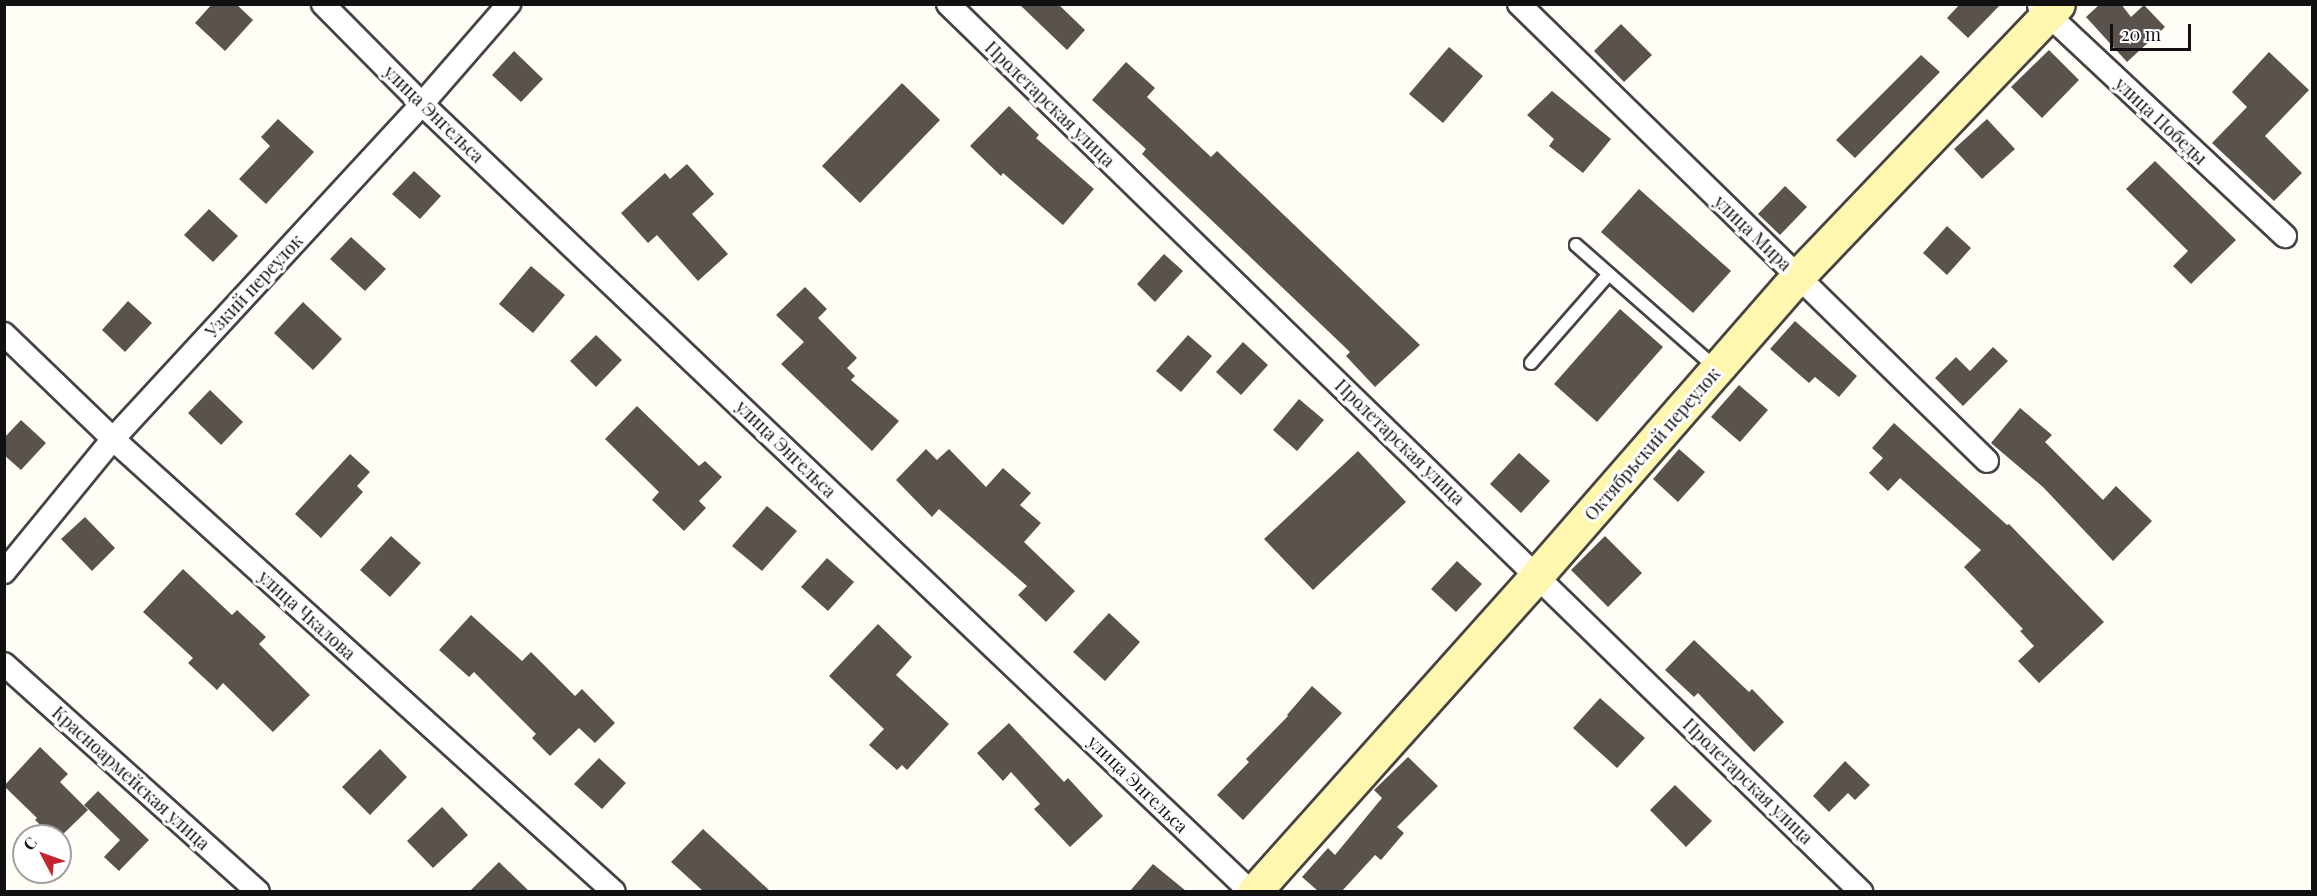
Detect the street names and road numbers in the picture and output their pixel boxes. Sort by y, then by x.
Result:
street label: Пролетарская улица [981,37,1119,171]
street label: улица Энгельса [379,61,489,167]
street label: улица Победы [2111,73,2211,169]
street label: улица Мира [1710,191,1796,275]
street label: Узкий переулок [201,230,307,342]
street label: Октябрьский переулок [1580,363,1724,525]
street label: Пролетарская улица [1331,375,1469,509]
street label: улица Энгельса [731,396,841,502]
street label: улица Чкалова [254,566,360,664]
street label: Красноармейская улица [48,702,214,854]
street label: Пролетарская улица [1679,714,1817,848]
street label: улица Энгельса [1083,731,1193,837]

